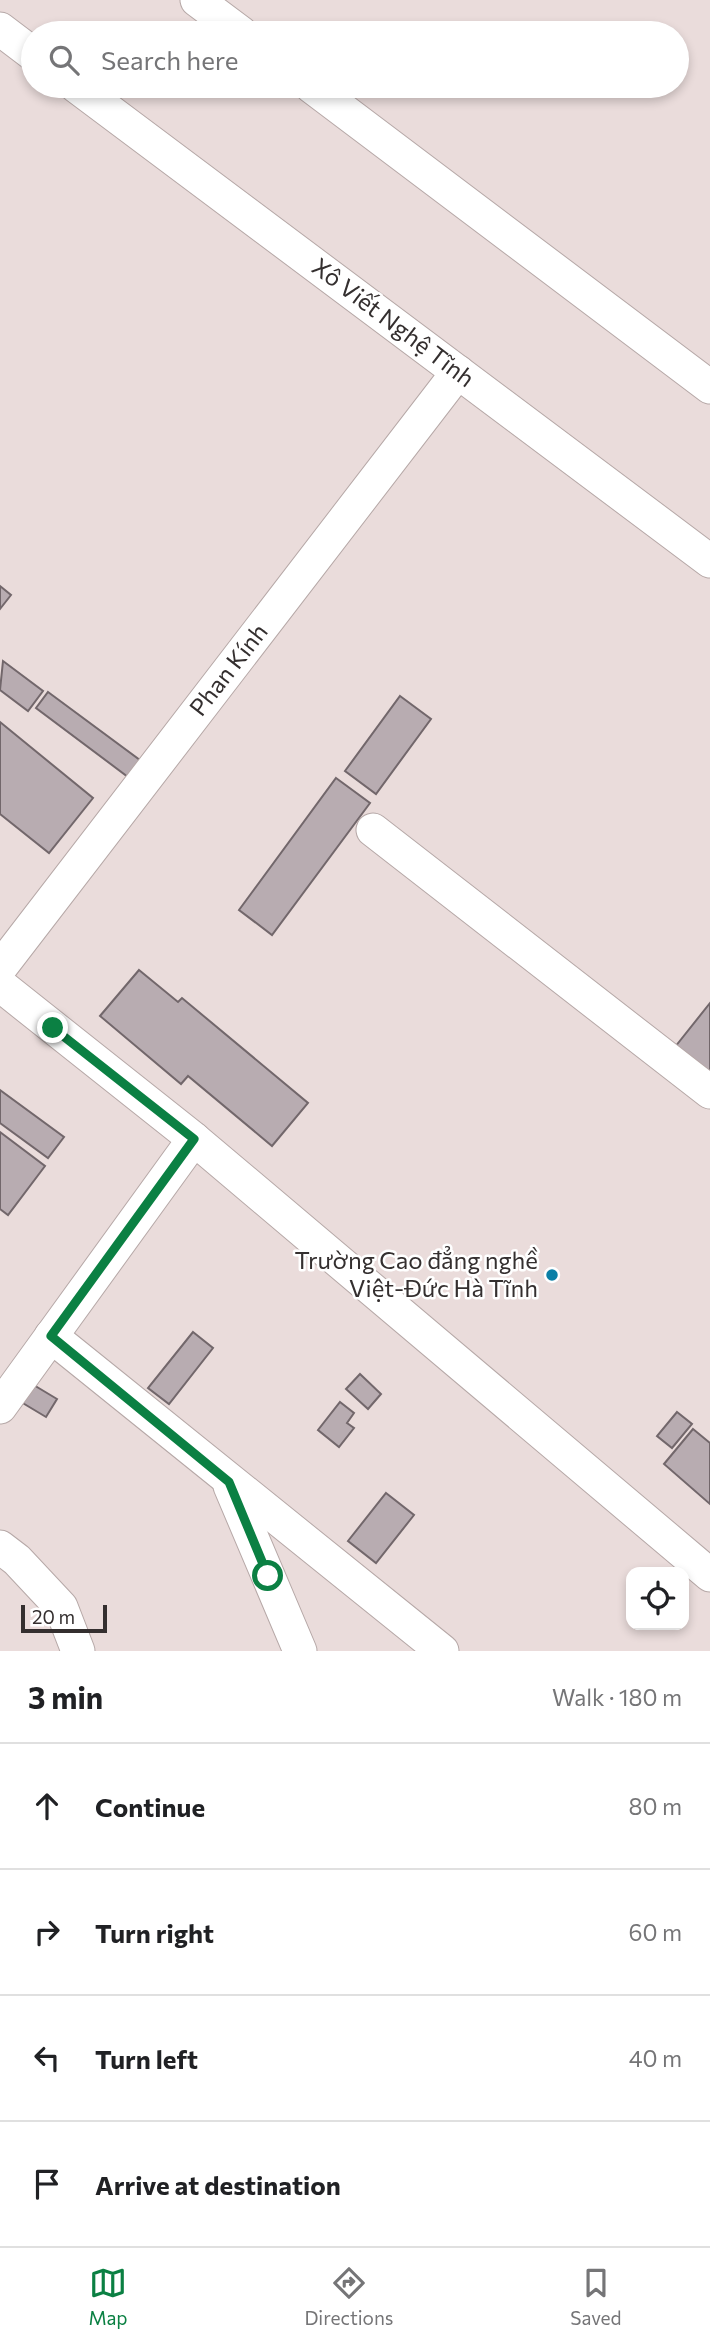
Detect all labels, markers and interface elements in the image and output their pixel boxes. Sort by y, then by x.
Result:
search box [21,21,689,98]
icon: search [45,41,83,79]
text: Search here [101,44,239,75]
street label: Xô Viết Nghệ Tĩnh [307,251,481,392]
street label: Phan Kính [183,617,273,721]
route end [37,1012,68,1043]
place label: Trường Cao đẳng nghề Việt-Đức Hà Tĩnh [295,1245,538,1302]
marker: Trường Cao đẳng nghề Việt-Đức Hà Tĩnh [544,1267,560,1283]
route start [252,1560,283,1591]
map controls [626,1567,689,1630]
button: locate [626,1567,689,1630]
scale bar [21,1602,107,1634]
text: 20 m [32,1605,75,1628]
text: 3 min [28,1678,103,1715]
text: Walk · 180 m [552,1683,682,1711]
icon: ahead [28,1787,66,1825]
text: Continue [95,1791,205,1822]
text: 80 m [629,1792,682,1820]
icon: right [28,1913,66,1951]
text: Turn right [95,1917,214,1948]
text: 60 m [629,1918,682,1946]
icon: left [28,2039,66,2077]
text: Turn left [95,2043,198,2074]
text: 40 m [629,2044,682,2072]
icon: arrive [28,2165,66,2203]
text: Arrive at destination [95,2169,341,2200]
tab: Map [88,2264,128,2329]
tab: Directions [304,2264,394,2329]
tab: Saved [570,2264,622,2329]

